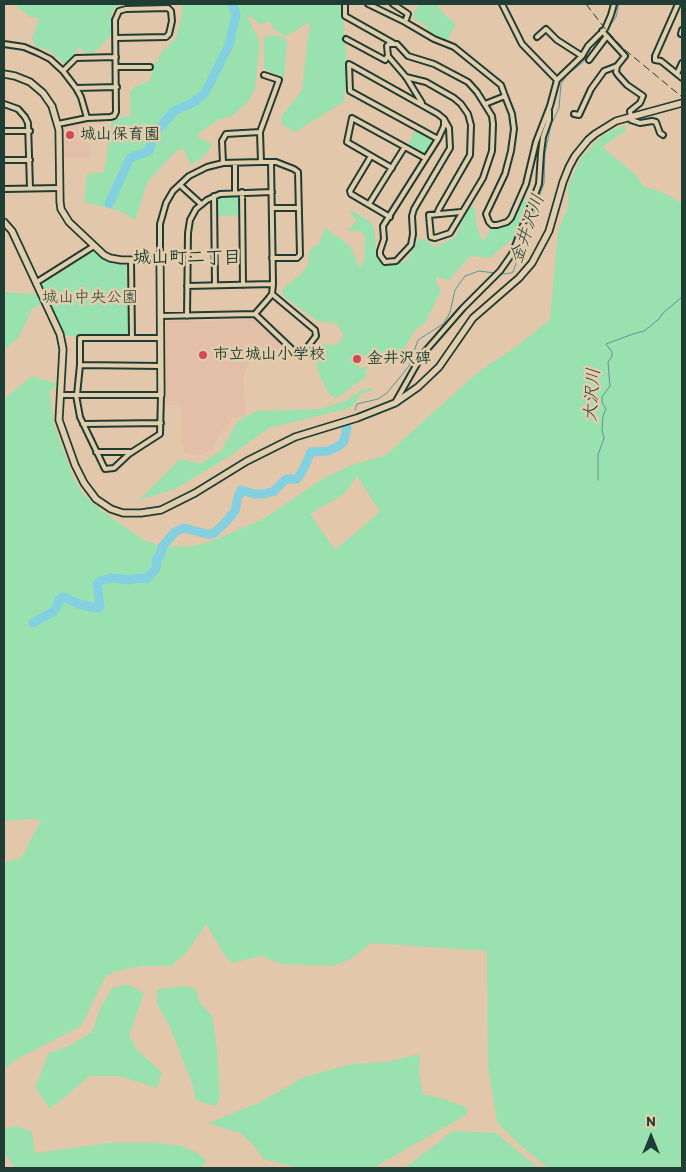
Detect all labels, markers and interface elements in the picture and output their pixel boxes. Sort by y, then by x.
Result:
place label: 城山保育園 [80,125,160,145]
marker: 城山保育園 [64,129,76,141]
water label: 金井沢川 [506,191,550,267]
district label: 城山町二丁目 [133,247,241,269]
park label: 城山中央公園 [42,288,138,308]
place label: 市立城山小学校 [213,345,325,365]
marker: 市立城山小学校 [197,349,209,361]
place label: 金井沢碑 [367,349,431,369]
marker: 金井沢碑 [351,353,363,365]
water label: 大沢川 [580,367,606,423]
north arrow [626,1112,676,1162]
text: N [646,1113,656,1130]

